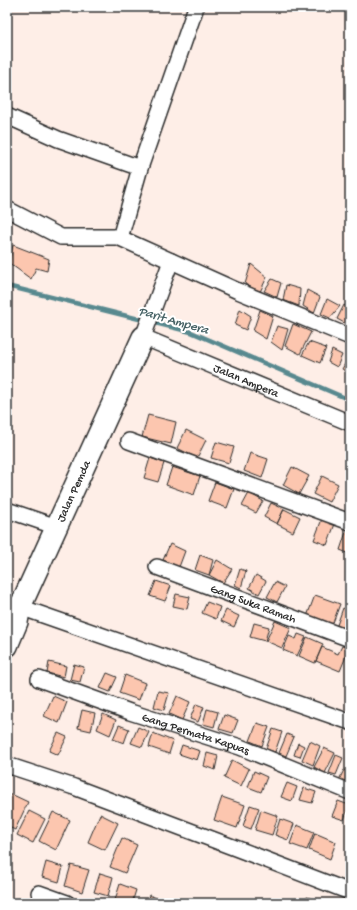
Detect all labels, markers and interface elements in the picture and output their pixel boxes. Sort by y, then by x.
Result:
water label: Parit Ampera [137,304,211,339]
street label: Jalan Ampera [211,362,281,402]
street label: Jalan Pemda [55,458,95,525]
street label: Gang Suka Ramah [208,583,298,627]
street label: Gang Permata Kapuas [140,711,252,759]

